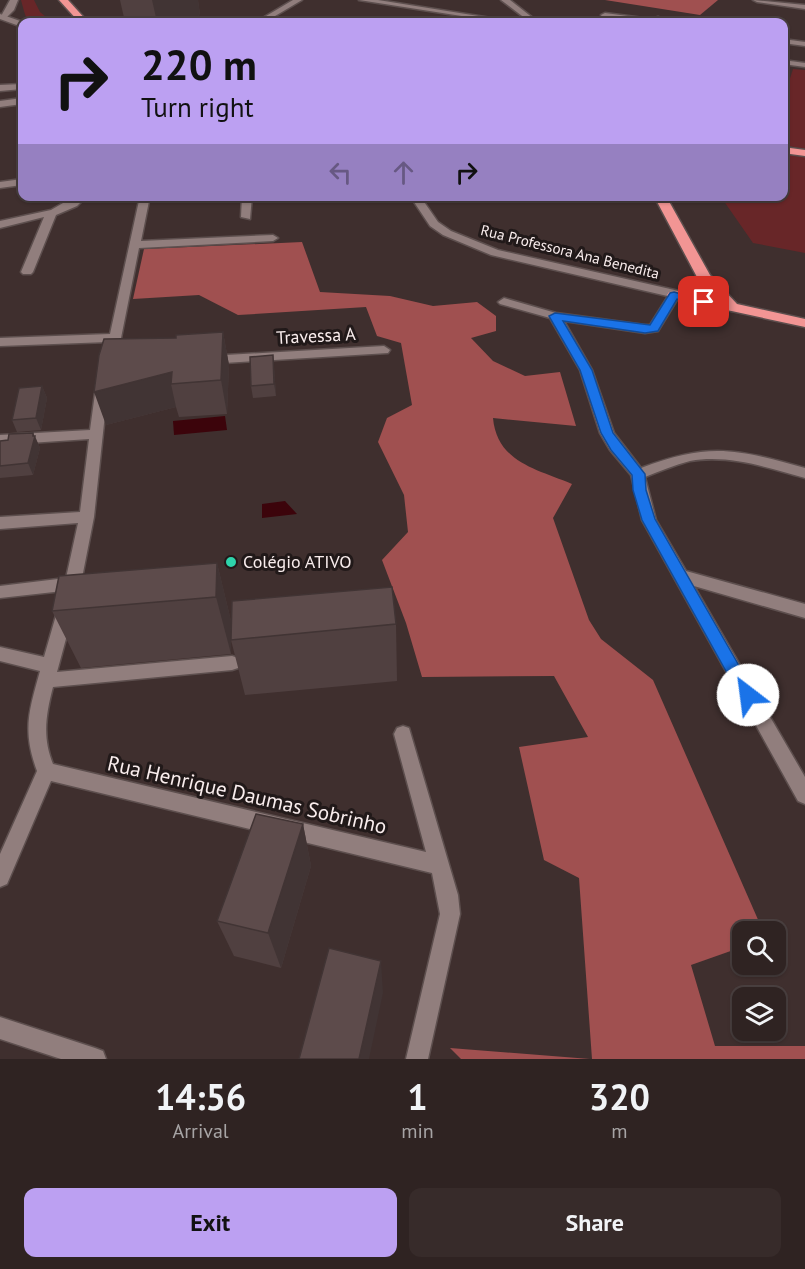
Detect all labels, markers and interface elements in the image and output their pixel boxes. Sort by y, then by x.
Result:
text: 220 m [141,37,257,92]
icon: right [42,42,120,120]
text: Turn right [141,90,254,124]
icon: left [324,156,357,189]
icon: ahead [387,156,420,189]
icon: right [450,156,483,189]
street label: Rua Professora Ana Benedita [479,220,661,283]
pin [678,276,729,327]
icon: arrive [687,285,720,318]
street label: Travessa A [276,322,357,349]
place label: Colégio ATIVO [243,550,352,573]
marker: Colégio ATIVO [224,555,238,569]
position arrow [716,663,780,727]
street label: Rua Henrique Daumas Sobrinho [105,749,389,840]
map controls [732,921,786,1041]
button: search [732,921,786,975]
button: layers [732,987,786,1041]
text: 14:56 [155,1073,246,1120]
text: 1 [407,1073,428,1120]
text: 320 [589,1073,650,1120]
text: Arrival [173,1118,229,1144]
text: min [401,1118,434,1144]
text: m [611,1118,628,1144]
button: Exit [24,1188,397,1257]
button: Share [409,1188,781,1257]

